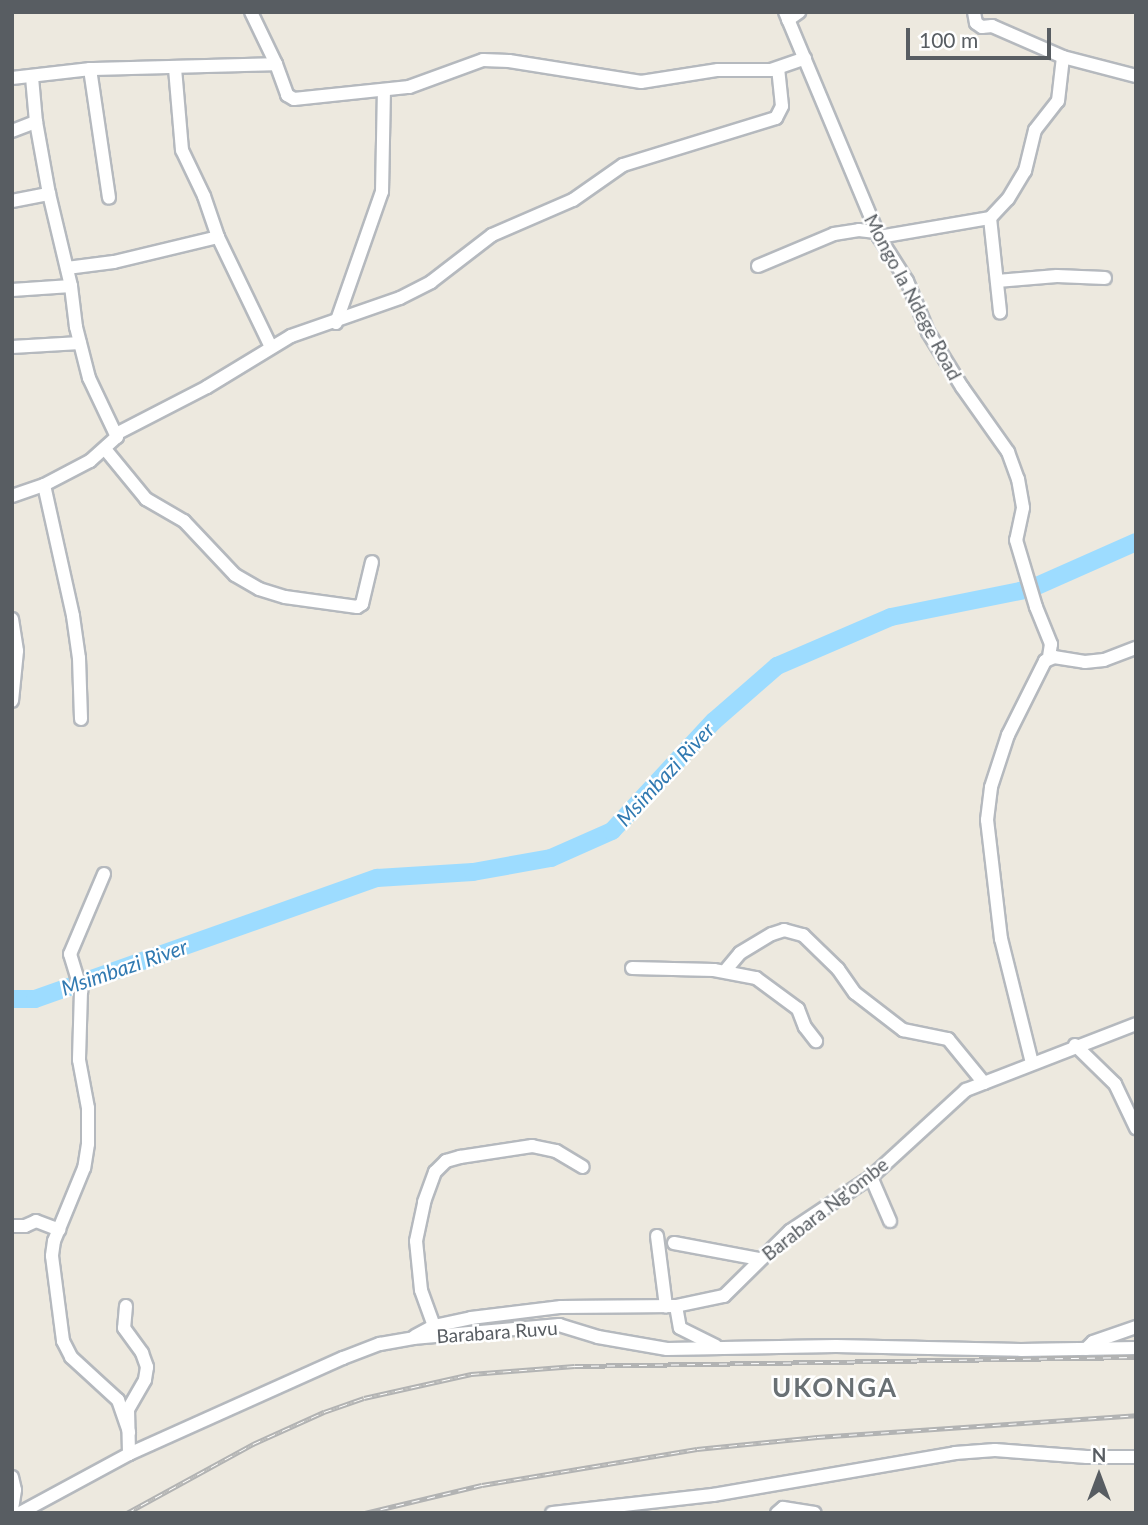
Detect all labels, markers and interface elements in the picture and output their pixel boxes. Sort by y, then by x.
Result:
scale bar [910,14,1055,58]
text: 100 m [919,27,978,52]
street label: Mongo la Ndege Road [860,210,966,384]
water label: Msimbazi River [611,717,719,831]
water label: Msimbazi River [57,934,191,1000]
street label: Barabara Ng'ombe [757,1153,893,1265]
street label: Barabara Ruvu [436,1316,558,1348]
district label: UKONGA [773,1372,897,1404]
north arrow [1064,1441,1134,1511]
text: N [1092,1443,1106,1466]

